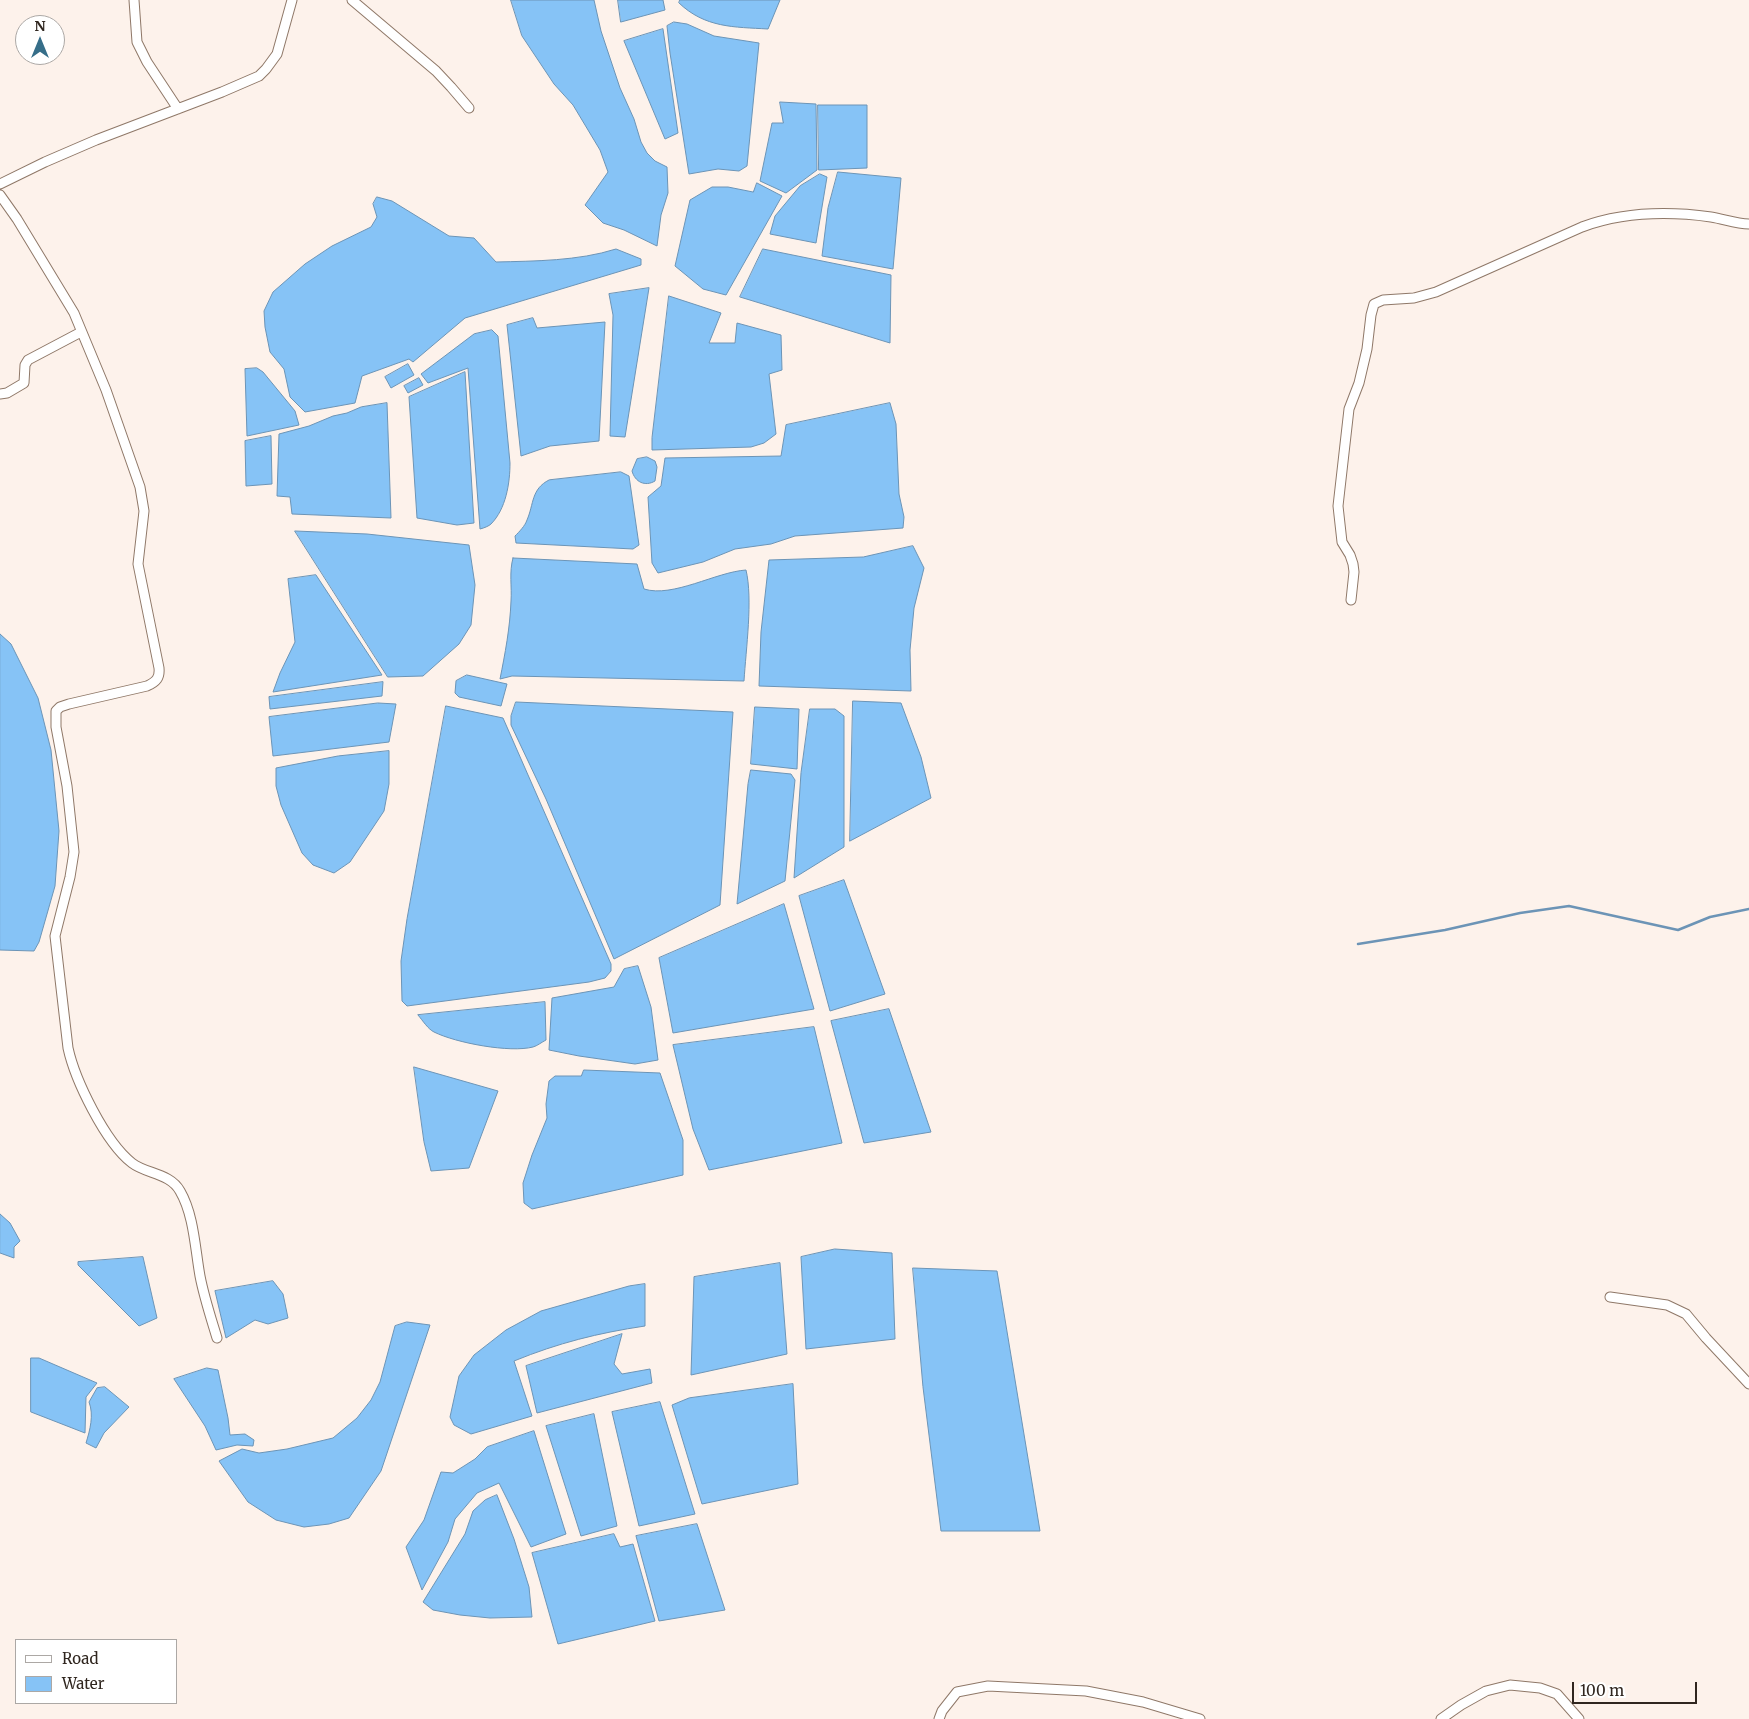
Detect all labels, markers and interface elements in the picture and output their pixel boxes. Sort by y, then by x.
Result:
north arrow [15,15,65,65]
text: N [34,17,46,35]
legend [15,1639,178,1704]
text: Road [62,1649,98,1668]
scale bar [1574,1672,1699,1704]
text: Water [62,1674,104,1693]
text: 100 m [1580,1681,1624,1700]

